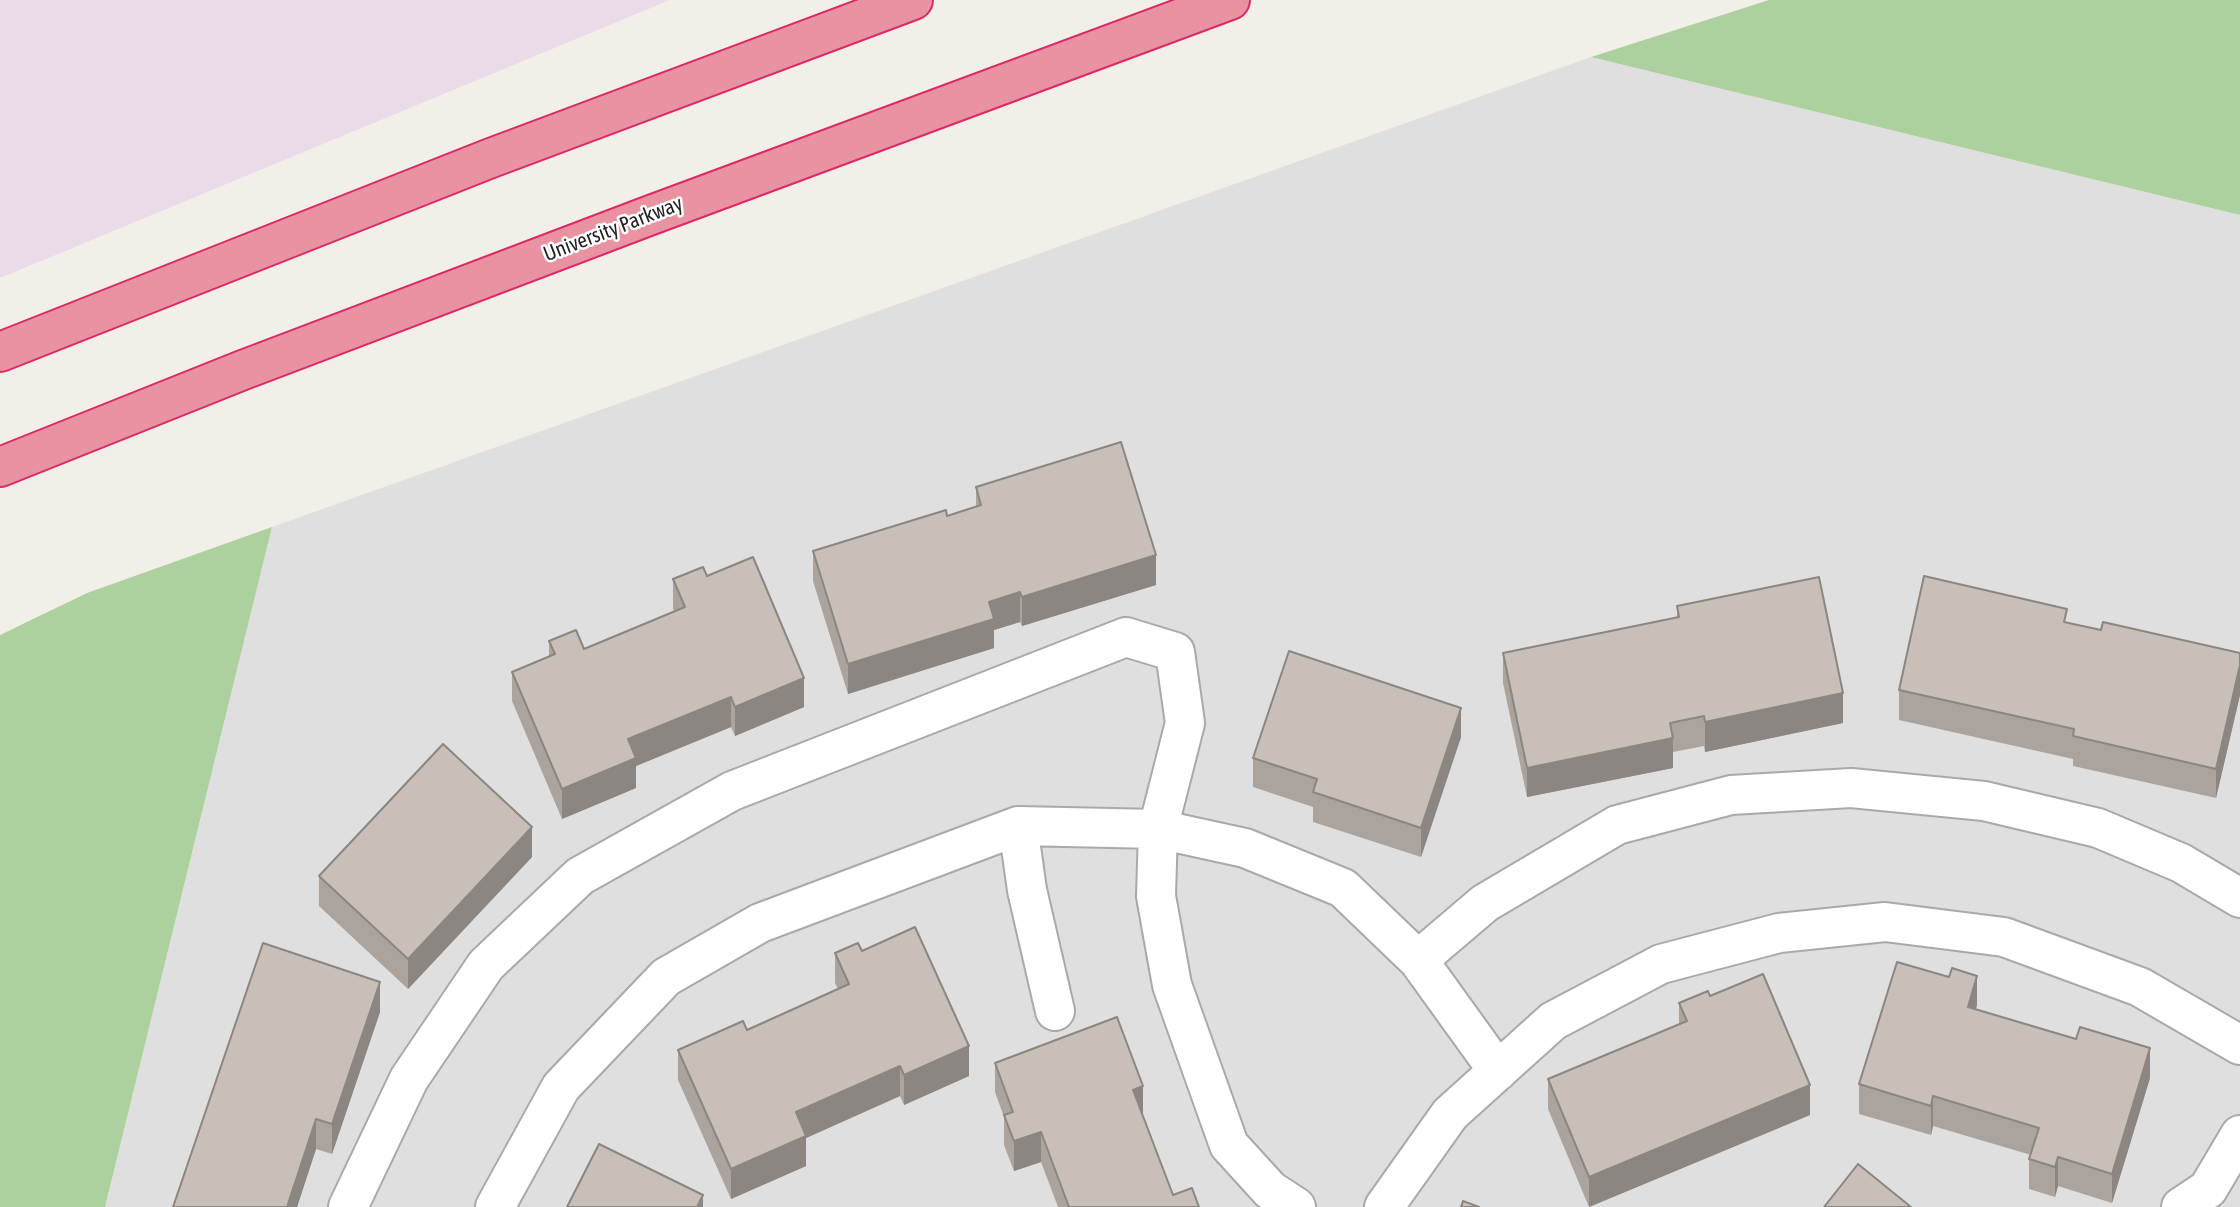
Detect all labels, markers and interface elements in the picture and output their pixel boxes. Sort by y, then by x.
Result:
street label: University Parkway [540,191,686,267]

